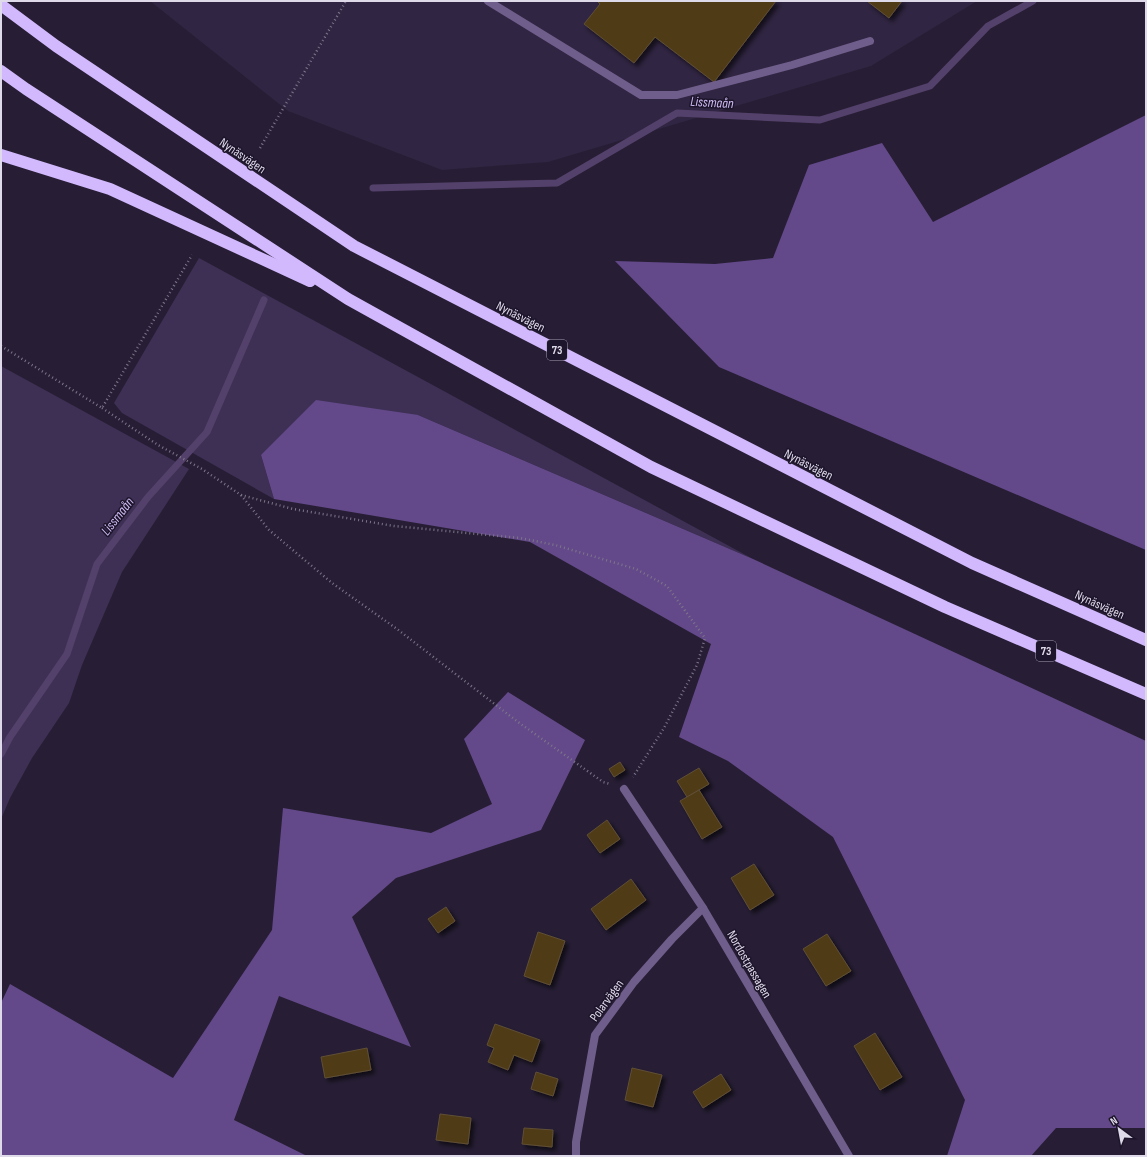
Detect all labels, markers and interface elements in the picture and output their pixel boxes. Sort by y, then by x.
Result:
water label: Lissmaån [690,93,734,112]
street label: Nynäsvägen [216,134,269,177]
street label: Nynäsvägen [493,298,548,336]
road number: 73 [547,340,567,360]
street label: Nynäsvägen [781,446,836,484]
water label: Lissmaån [97,494,138,539]
street label: Nynäsvägen [1072,587,1127,623]
road number: 73 [1036,641,1056,661]
street label: Nordostpassagen [723,928,775,1001]
street label: Polarvägen [586,977,627,1025]
north arrow [1099,1109,1139,1149]
text: N [1108,1114,1120,1128]

